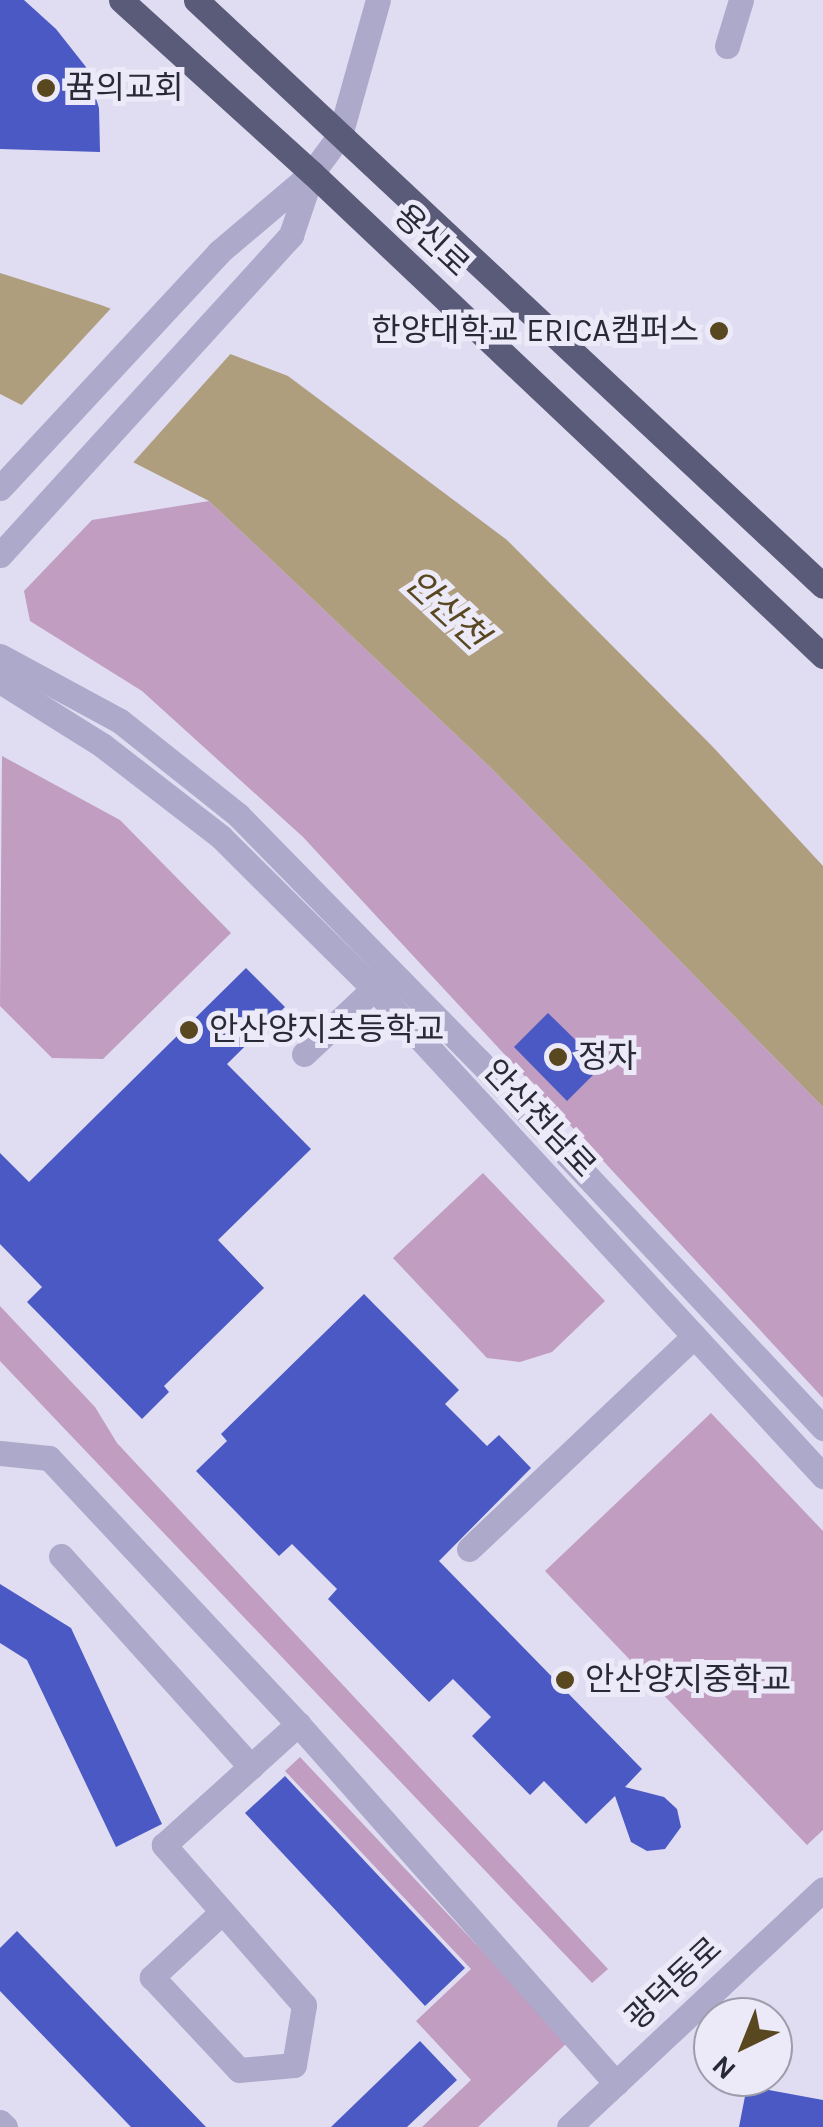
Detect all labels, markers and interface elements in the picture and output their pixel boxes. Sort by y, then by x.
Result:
place label: 뀸의교회 [66,69,184,107]
marker: 뀸의교회 [35,77,57,99]
street label: 용신로 [386,197,476,285]
place label: 한양대학교 ERICA캠퍼스 [371,312,699,350]
marker: 한양대학교 ERICA캠퍼스 [708,320,730,342]
water label: 안산천 [396,562,496,658]
place label: 안산양지초등학교 [209,1011,445,1049]
marker: 안산양지초등학교 [178,1019,200,1041]
place label: 정자 [578,1038,637,1076]
marker: 정자 [547,1046,569,1068]
street label: 안산천남로 [475,1052,603,1186]
place label: 안산양지중학교 [585,1661,791,1699]
marker: 안산양지중학교 [554,1669,576,1691]
street label: 광덕동로 [618,1930,730,2038]
north arrow [693,1997,793,2097]
text: N [705,2049,742,2087]

